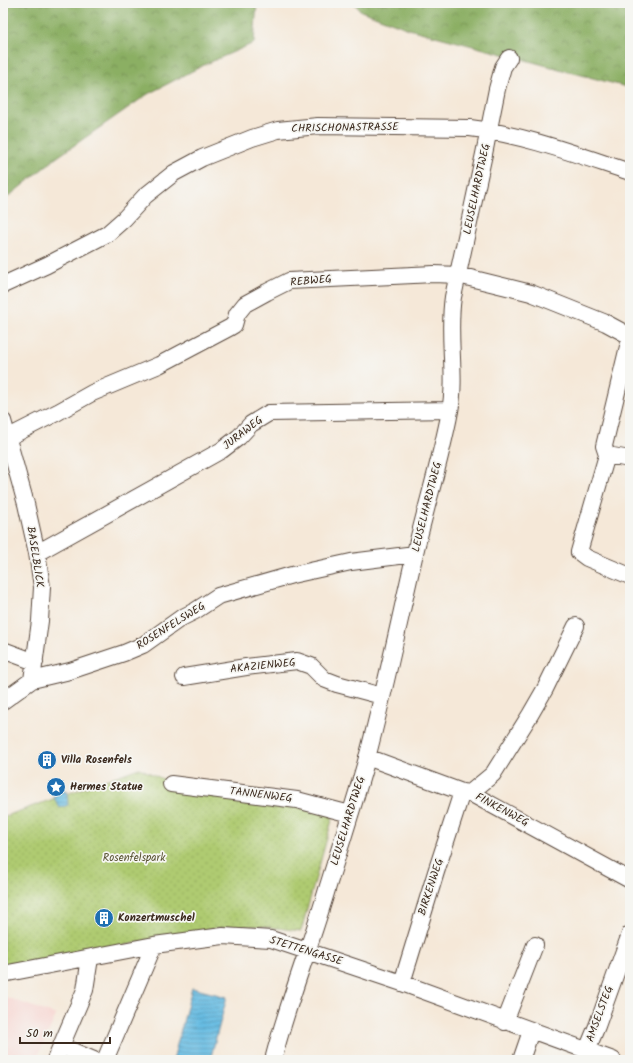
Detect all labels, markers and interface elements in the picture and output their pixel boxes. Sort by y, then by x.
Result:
street label: CHRISCHONASTRASSE [291,118,399,138]
street label: LEUSELHARDTWEG [459,142,495,236]
street label: REBWEG [289,270,333,292]
street label: JURAWEG [219,412,267,454]
street label: LEUSELHARDTWEG [407,460,447,554]
street label: BASELBLICK [21,525,49,589]
street label: ROSENFELSWEG [133,598,209,654]
street label: AKAZIENWEG [229,654,297,678]
building icon: Villa Rosenfels [36,749,58,771]
place label: Villa Rosenfels [61,751,133,769]
street label: LEUSELHARDTWEG [326,774,370,868]
place icon: Hermes Statue [45,776,67,798]
place label: Hermes Statue [70,778,143,796]
street label: TANNENWEG [229,782,293,808]
street label: FINKENWEG [472,788,532,832]
park label: Rosenfelspark [103,849,166,867]
street label: BIRKENWEG [413,856,449,918]
building icon: Konzertmuschel [93,907,115,929]
place label: Konzertmuschel [118,909,195,927]
street label: STETTENGASSE [267,931,345,971]
street label: AMSELSTEG [582,983,618,1045]
scale bar [20,1019,110,1045]
text: 50 m [26,1024,53,1043]

